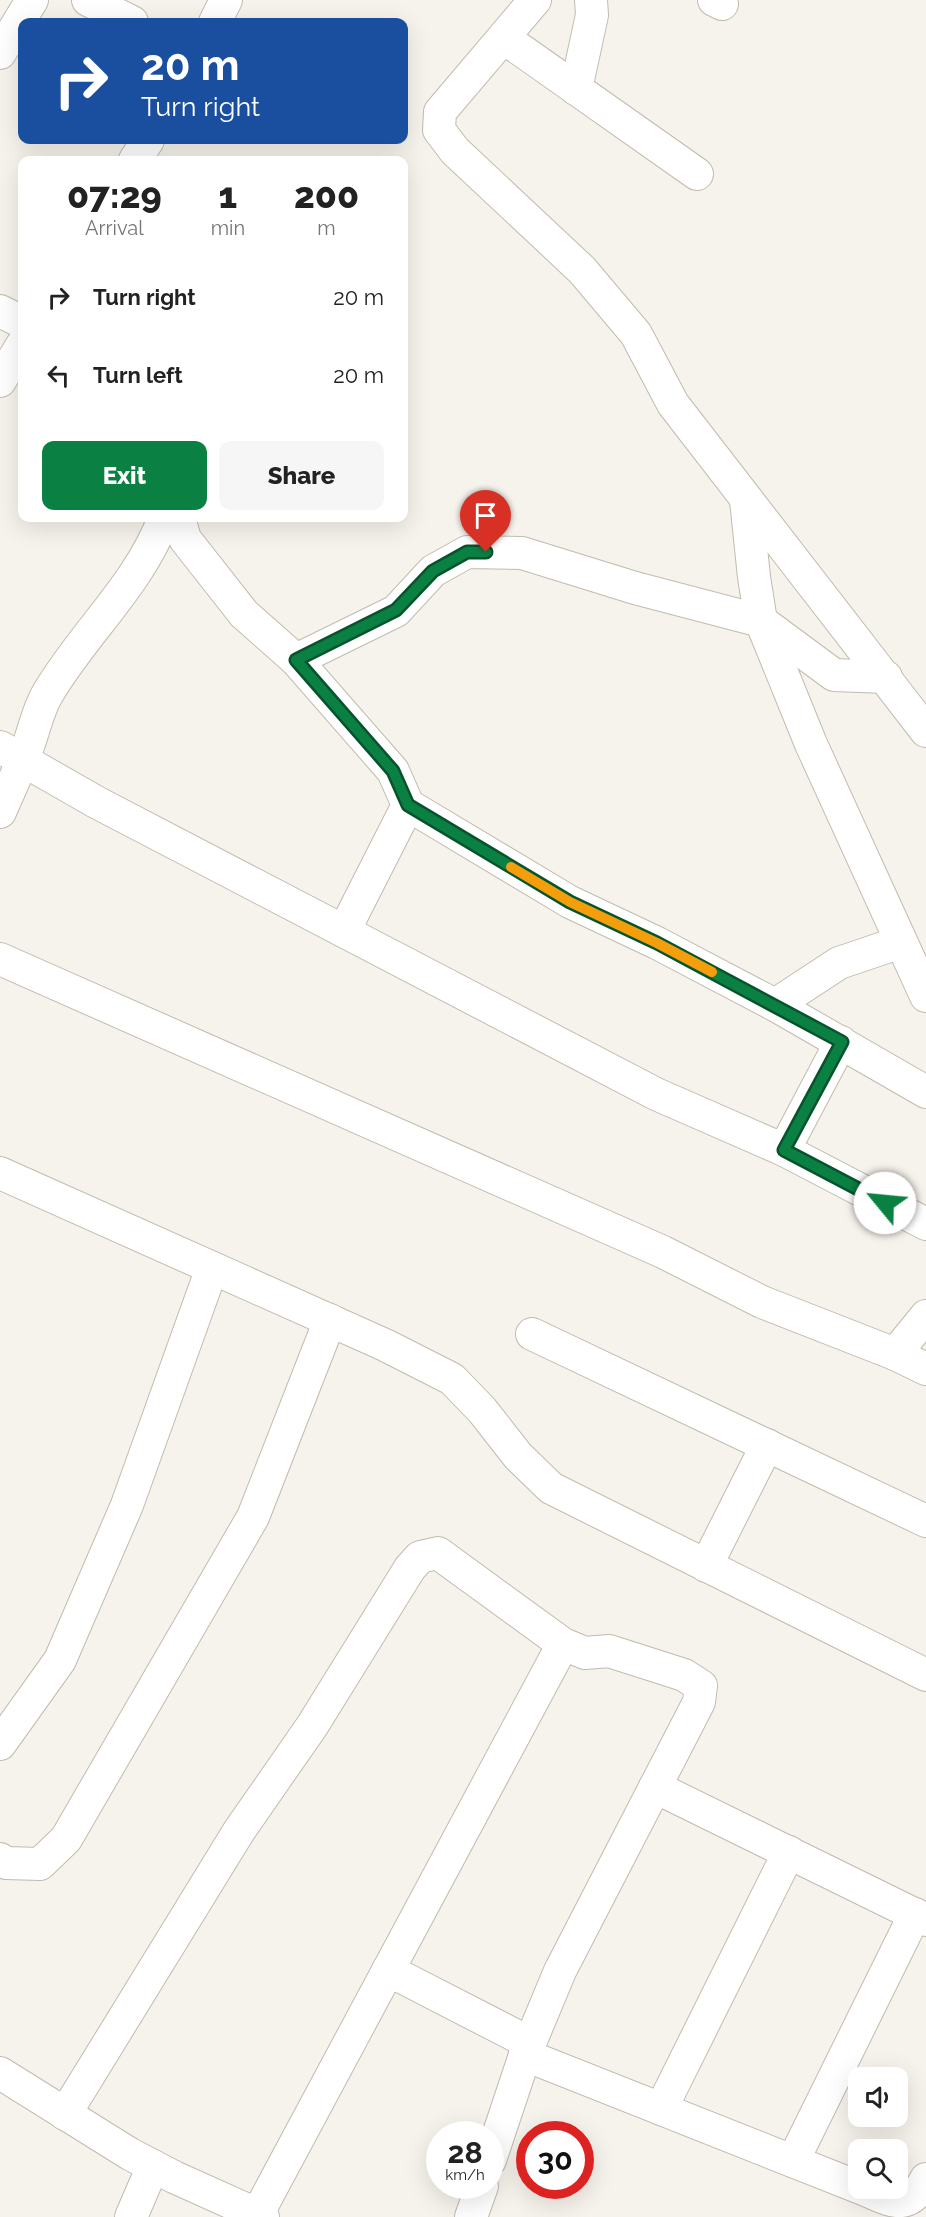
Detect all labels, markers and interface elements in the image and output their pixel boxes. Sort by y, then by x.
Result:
text: 20 m [141,41,240,90]
icon: right [42,42,120,120]
text: Turn right [141,91,260,122]
text: 07:29 [67,174,162,216]
text: 1 [219,174,237,216]
text: 200 [294,174,359,216]
text: Arrival [85,216,144,240]
text: min [211,216,245,240]
text: m [317,216,336,240]
icon: right [42,281,75,314]
text: Turn right [93,284,196,310]
text: 20 m [333,284,384,310]
icon: left [42,359,75,392]
text: Turn left [93,362,183,388]
text: 20 m [333,362,384,388]
button: Exit [42,441,207,510]
button: Share [219,441,384,510]
pin [460,490,511,552]
icon: arrive [469,499,502,532]
position arrow [853,1171,917,1235]
map controls [848,2067,908,2199]
button: sound [848,2067,908,2127]
speed limit sign: 30 [516,2121,594,2199]
text: 28 [447,2135,483,2170]
button: search [848,2139,908,2199]
text: km/h [445,2166,485,2184]

